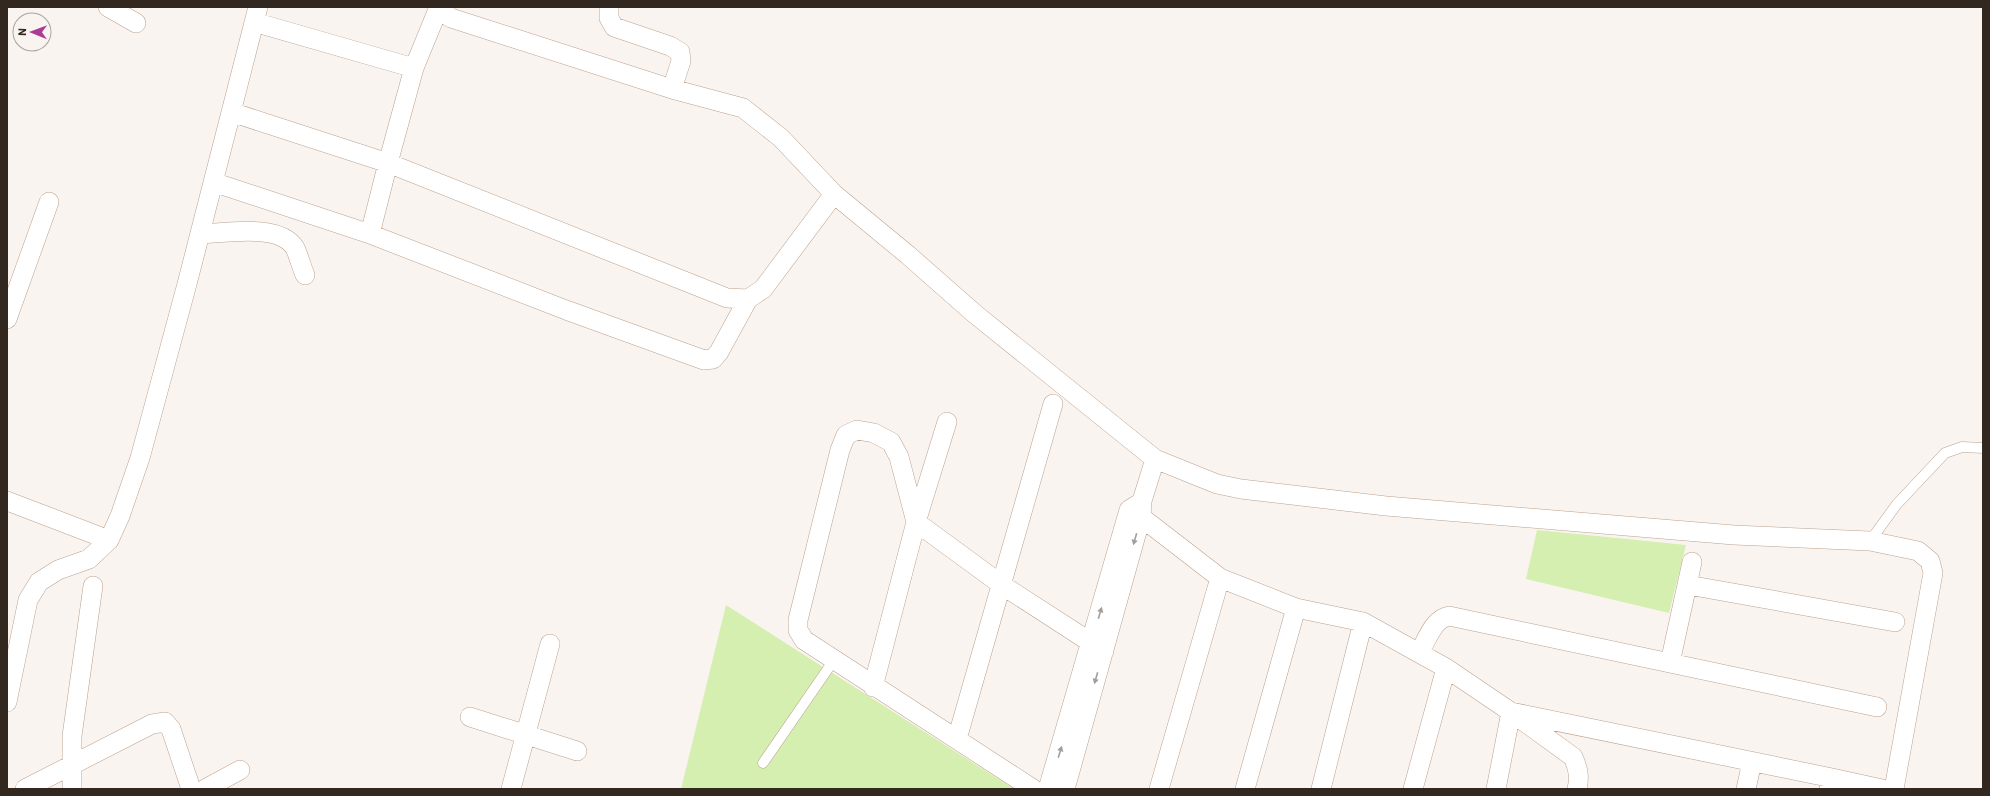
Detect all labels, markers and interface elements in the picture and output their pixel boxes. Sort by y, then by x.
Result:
north arrow [12,12,52,52]
text: N [15,28,29,36]
one-way arrow [1132,534,1138,546]
one-way arrow [1097,607,1103,619]
one-way arrow [1093,672,1099,684]
one-way arrow [1057,745,1063,757]

